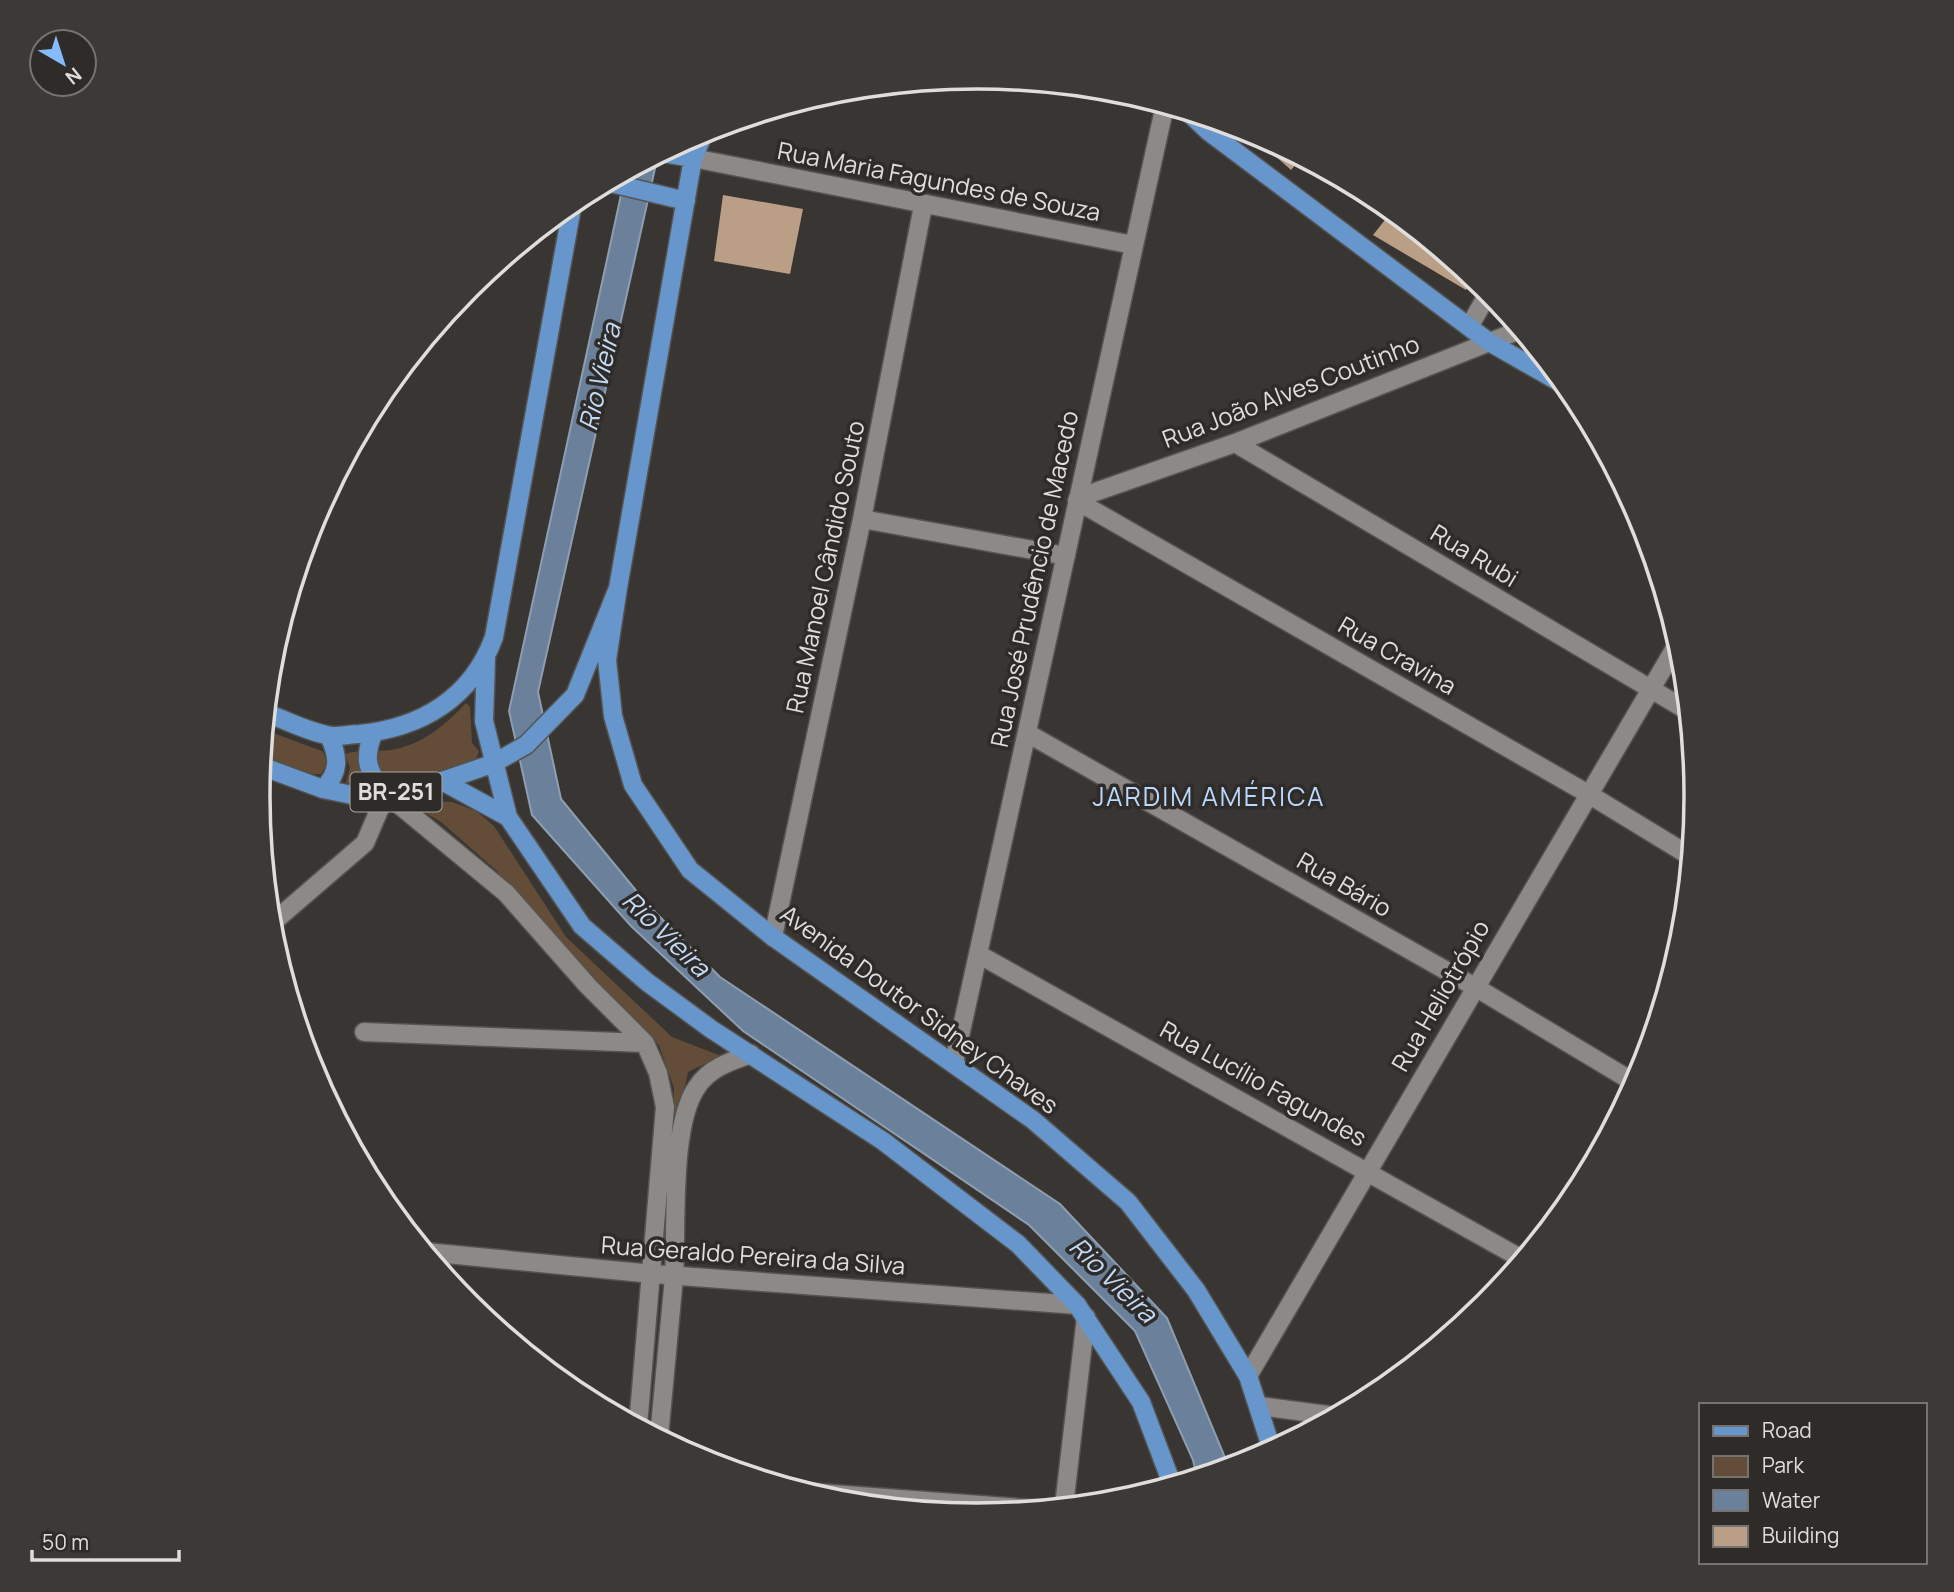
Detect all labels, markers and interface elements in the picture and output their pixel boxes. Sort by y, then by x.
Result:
north arrow [28,28,98,98]
text: N [60,62,87,91]
street label: Rua Maria Fagundes de Souza [775,133,1104,228]
water label: Rio Vieira [569,318,629,434]
street label: Rua João Alves Coutinho [1157,326,1424,455]
street label: Rua José Prudêncio de Macedo [982,407,1085,750]
street label: Rua Manoel Cândido Souto [777,417,872,716]
street label: Rua Rubi [1425,516,1525,594]
street label: Rua Cravina [1333,608,1463,702]
road number: BR-251 [350,772,442,812]
district label: JARDIM AMÉRICA [1092,778,1326,814]
street label: Rua Bário [1291,843,1398,924]
water label: Rio Vieira [615,883,719,985]
street label: Avenida Doutor Sidney Chaves [774,897,1065,1121]
street label: Rua Heliotrópio [1383,914,1496,1077]
street label: Rua Lucílio Fagundes [1155,1012,1373,1153]
street label: Rua Geraldo Pereira da Silva [600,1227,906,1282]
water label: Rio Vieira [1062,1229,1166,1331]
legend [1699,1403,1926,1564]
text: Road [1762,1416,1812,1444]
text: Park [1762,1451,1804,1479]
text: Water [1762,1486,1821,1514]
scale bar [32,1518,178,1562]
text: Building [1762,1521,1839,1549]
text: 50 m [42,1528,89,1556]

